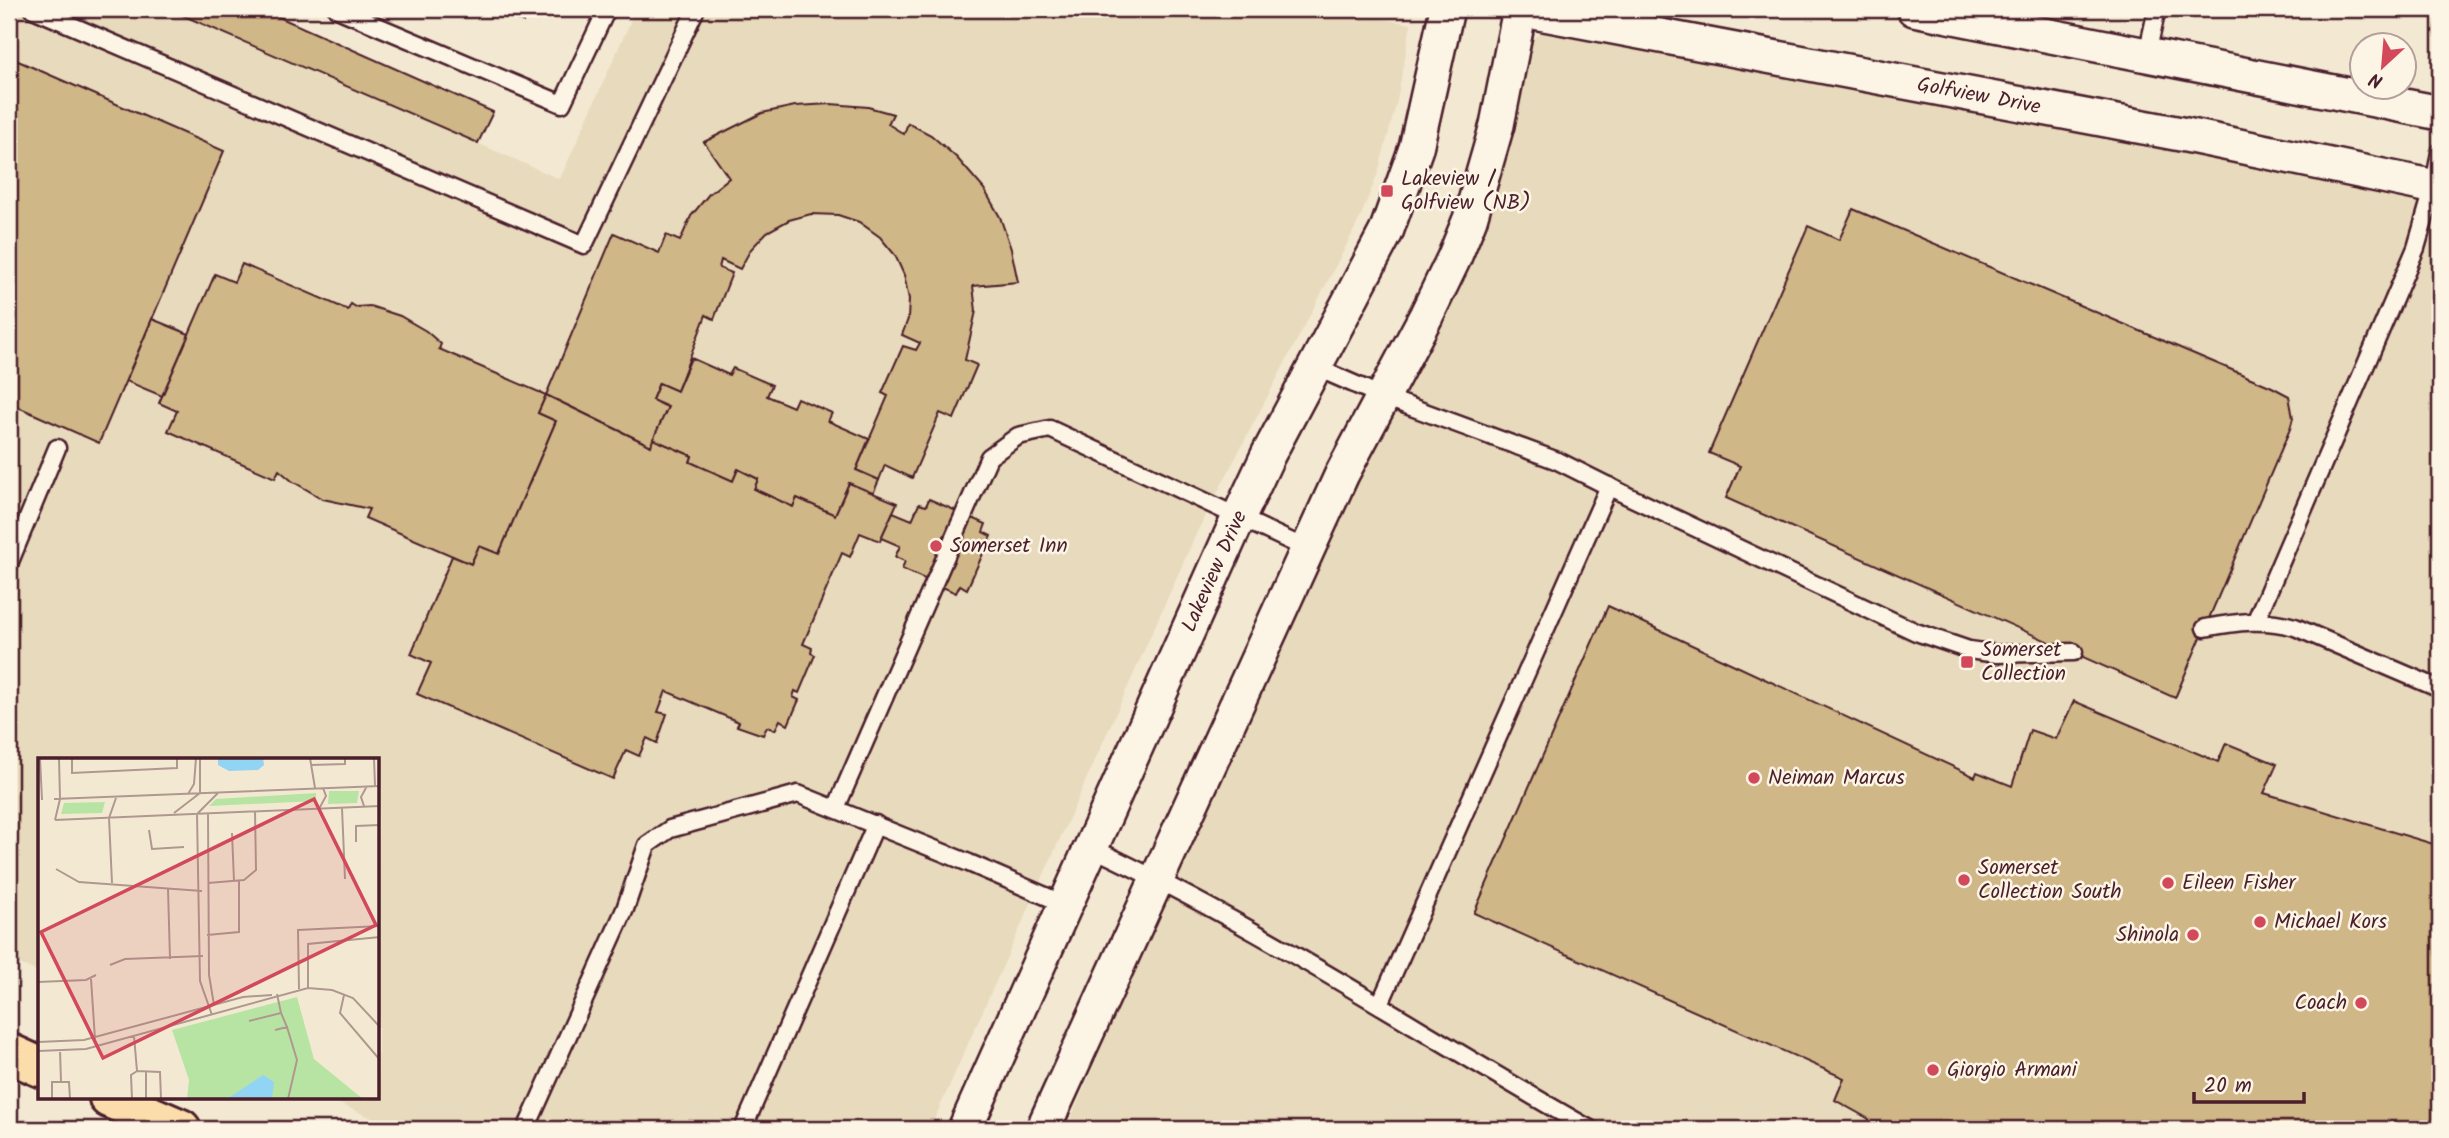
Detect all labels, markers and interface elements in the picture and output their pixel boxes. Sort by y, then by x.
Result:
north arrow [2348,32,2418,102]
text: N [2364,63,2388,96]
street label: Golfview Drive [1914,68,2044,124]
place label: Lakeview / Golfview (NB) [1401,163,1531,220]
marker: Lakeview / Golfview (NB) [1379,183,1395,199]
street label: Lakeview Drive [1173,504,1257,638]
place label: Somerset Inn [950,530,1068,563]
marker: Somerset Inn [928,538,944,554]
place label: Somerset Collection [1981,634,2066,691]
marker: Somerset Collection [1959,654,1975,670]
inset map [38,758,380,1100]
place label: Neiman Marcus [1768,762,1905,795]
marker: Neiman Marcus [1746,770,1762,786]
place label: Somerset Collection South [1978,852,2122,909]
place label: Eileen Fisher [2182,867,2297,900]
marker: Somerset Collection South [1956,872,1972,888]
marker: Eileen Fisher [2160,875,2176,891]
place label: Michael Kors [2274,906,2387,939]
marker: Michael Kors [2252,914,2268,930]
place label: Shinola [2116,919,2179,952]
marker: Shinola [2185,927,2201,943]
place label: Coach [2294,987,2347,1020]
marker: Coach [2353,995,2369,1011]
place label: Giorgio Armani [1947,1054,2078,1087]
scale bar [2194,1061,2304,1105]
marker: Giorgio Armani [1925,1062,1941,1078]
text: 20 m [2204,1070,2252,1103]

